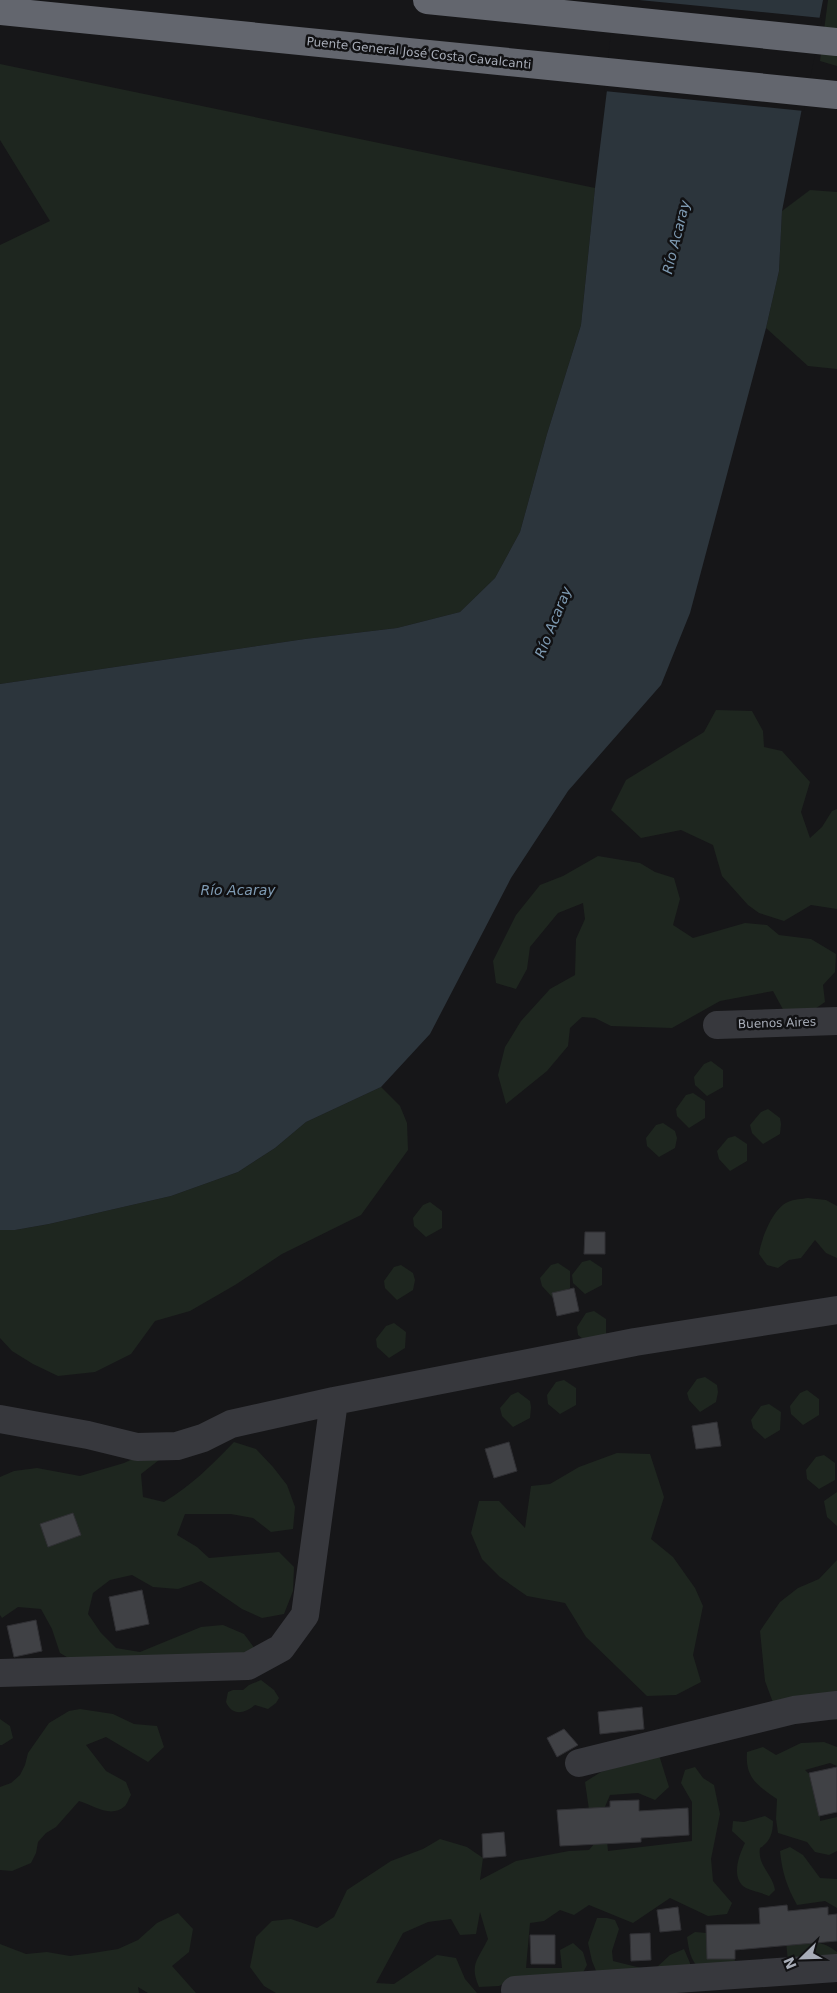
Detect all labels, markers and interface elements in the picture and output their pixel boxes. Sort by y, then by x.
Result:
street label: Puente General José Costa Cavalcanti [306,34,532,72]
water label: Río Acaray [659,198,693,275]
water label: Río Acaray [532,584,575,660]
water label: Río Acaray [200,882,276,898]
street label: Buenos Aires [738,1015,816,1031]
north arrow [777,1933,827,1983]
text: N [780,1955,800,1972]

